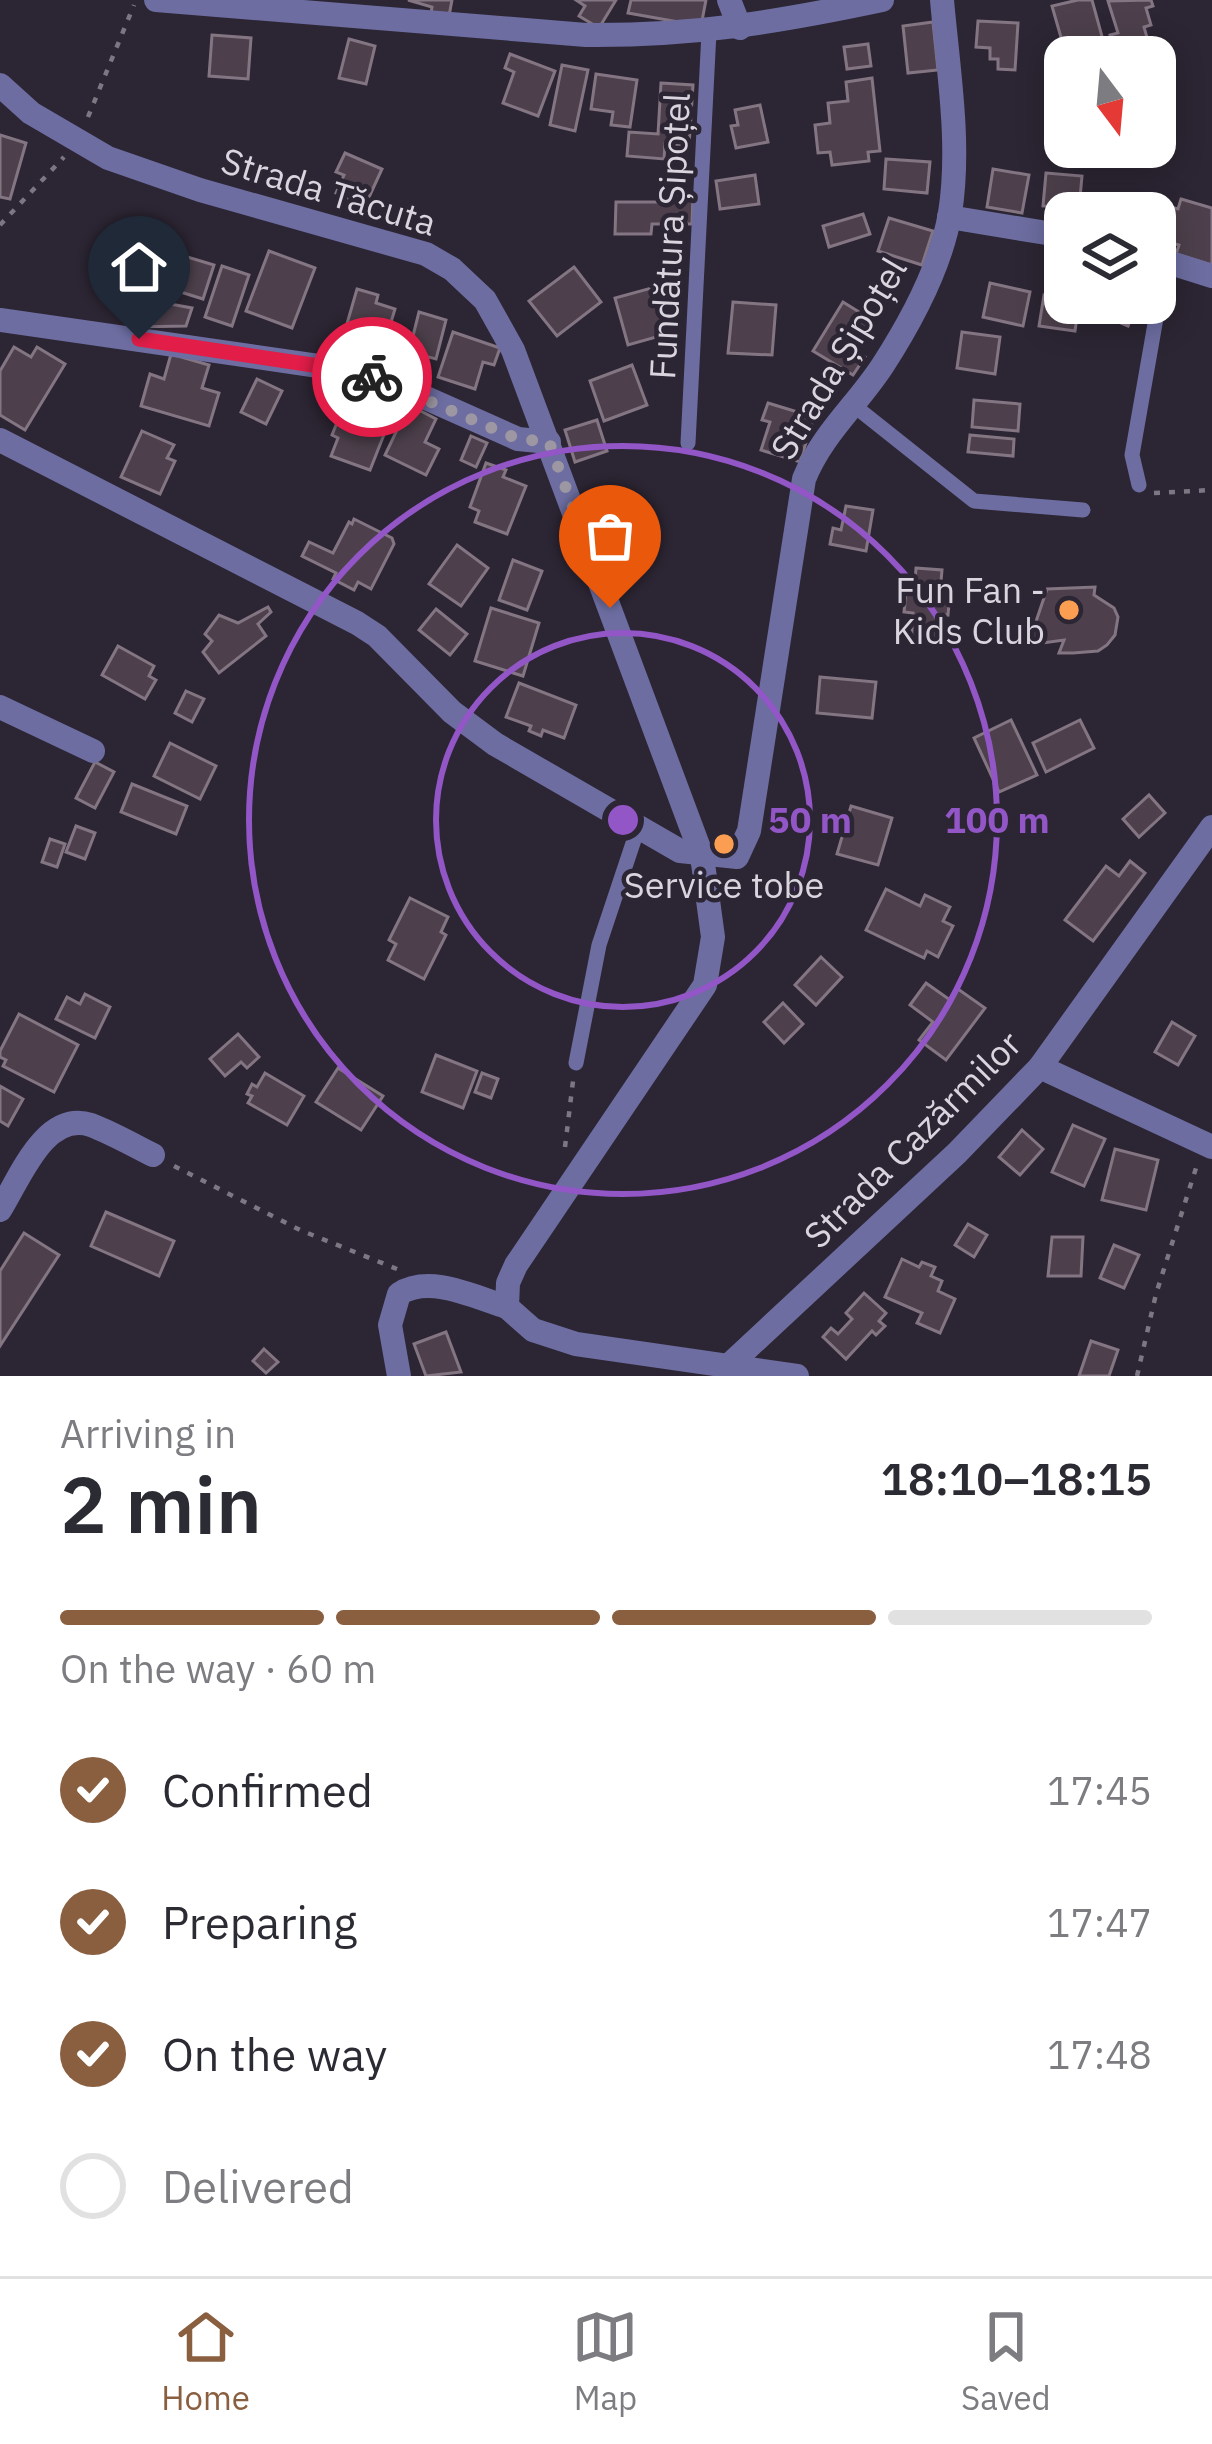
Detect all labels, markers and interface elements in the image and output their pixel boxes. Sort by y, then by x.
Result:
north arrow [1044,36,1176,168]
map controls [1044,36,1176,324]
street label: Fundătura Șipoțel [638,91,700,381]
street label: Strada Tăcuta [216,136,442,246]
button: layers [1044,192,1176,324]
pin [88,216,190,339]
icon: home [106,234,172,300]
street label: Strada Șipoțel [759,248,917,468]
courier [312,317,432,437]
icon: bike [339,344,405,410]
pin [559,485,661,608]
icon: bag [577,503,643,569]
place label: Fun Fan - Kids Club [893,566,1045,654]
marker: Fun Fan - Kids Club [1056,597,1082,623]
text: 50 m [768,796,852,843]
text: 100 m [944,796,1050,843]
centre of rings [602,799,644,841]
marker: Service tobe [711,831,737,857]
place label: Service tobe [624,861,824,908]
street label: Strada Cazărmilor [793,1020,1031,1258]
text: Arriving in [60,1408,236,1459]
text: 18:10–18:15 [881,1449,1152,1507]
text: 2 min [60,1453,262,1554]
text: On the way · 60 m [60,1643,376,1694]
icon: check [60,1757,126,1823]
text: Confirmed [162,1761,373,1819]
text: 17:45 [1047,1765,1152,1816]
icon: check [60,1889,126,1955]
text: Preparing [162,1893,357,1951]
text: 17:47 [1047,1897,1152,1948]
icon: check [60,2021,126,2087]
text: On the way [162,2025,387,2083]
text: 17:48 [1047,2029,1152,2080]
text: Delivered [162,2157,354,2215]
tab: Home [161,2304,250,2419]
tab: Map [572,2304,638,2419]
tab: Saved [961,2304,1051,2419]

